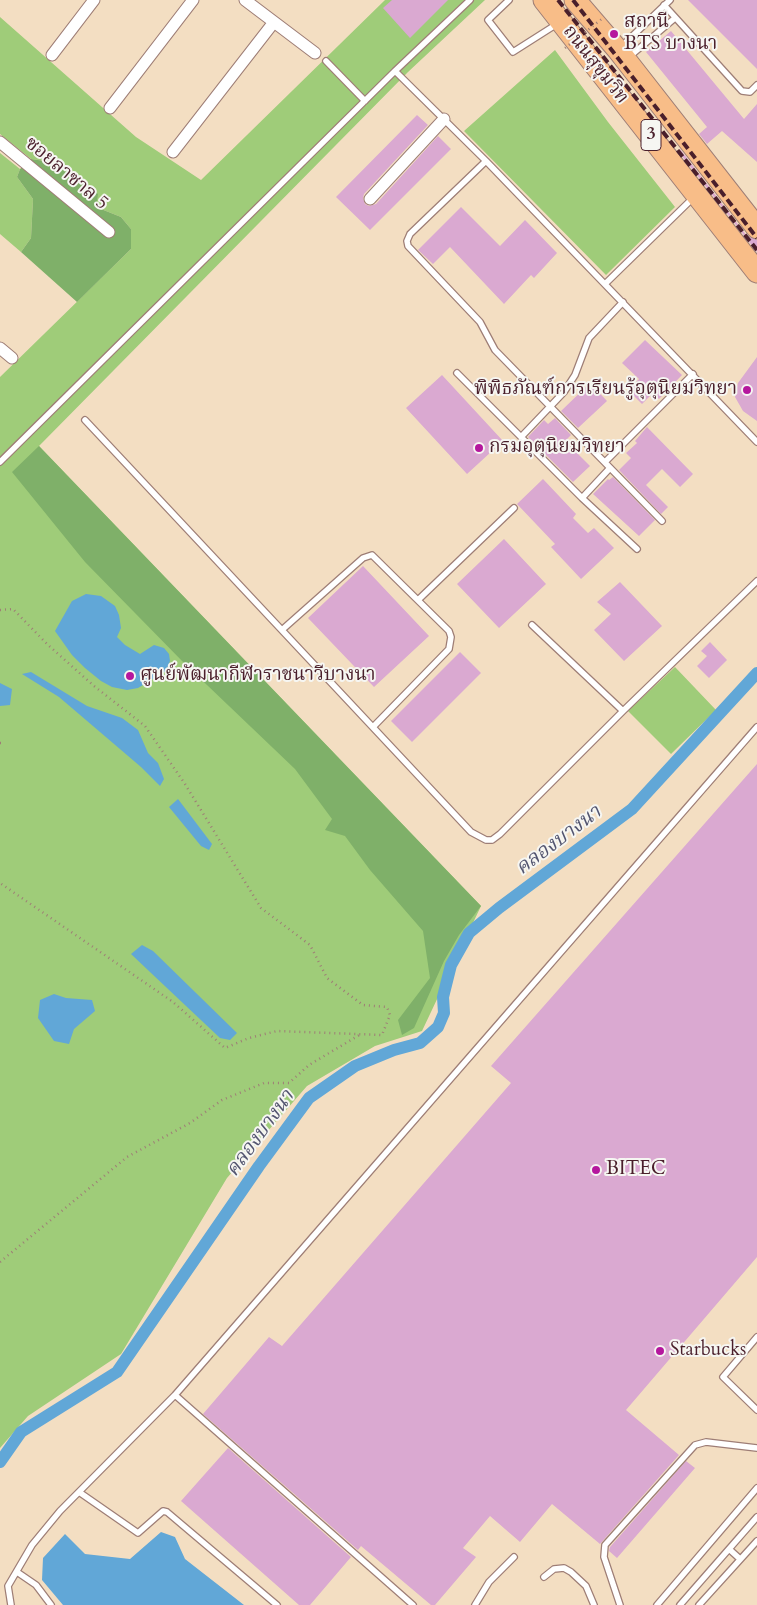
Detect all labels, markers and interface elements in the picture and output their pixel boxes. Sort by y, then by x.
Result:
place label: สถานี BTS บางนา [624,12,717,56]
street label: ถนนสุขุมวิท [557,21,633,109]
marker: สถานี BTS บางนา [608,28,620,40]
road number: 3 [641,120,661,150]
street label: ซอยลาซาล 5 [20,133,112,215]
place label: พิพิธภัณฑ์การเรียนรู้อุตุนิยมวิทยา [474,379,737,401]
marker: พิพิธภัณฑ์การเรียนรู้อุตุนิยมวิทยา [741,384,753,396]
place label: กรมอุตุนิยมวิทยา [489,437,625,459]
marker: กรมอุตุนิยมวิทยา [473,442,485,454]
place label: ศูนย์พัฒนากีฬาราชนาวีบางนา [140,665,376,687]
marker: ศูนย์พัฒนากีฬาราชนาวีบางนา [124,670,136,682]
water label: คลองบางนา [511,801,607,881]
water label: คลองบางนา [222,1086,300,1182]
place label: BITEC [606,1159,666,1181]
marker: BITEC [590,1164,602,1176]
place label: Starbucks [670,1340,746,1362]
marker: Starbucks [654,1345,666,1357]

